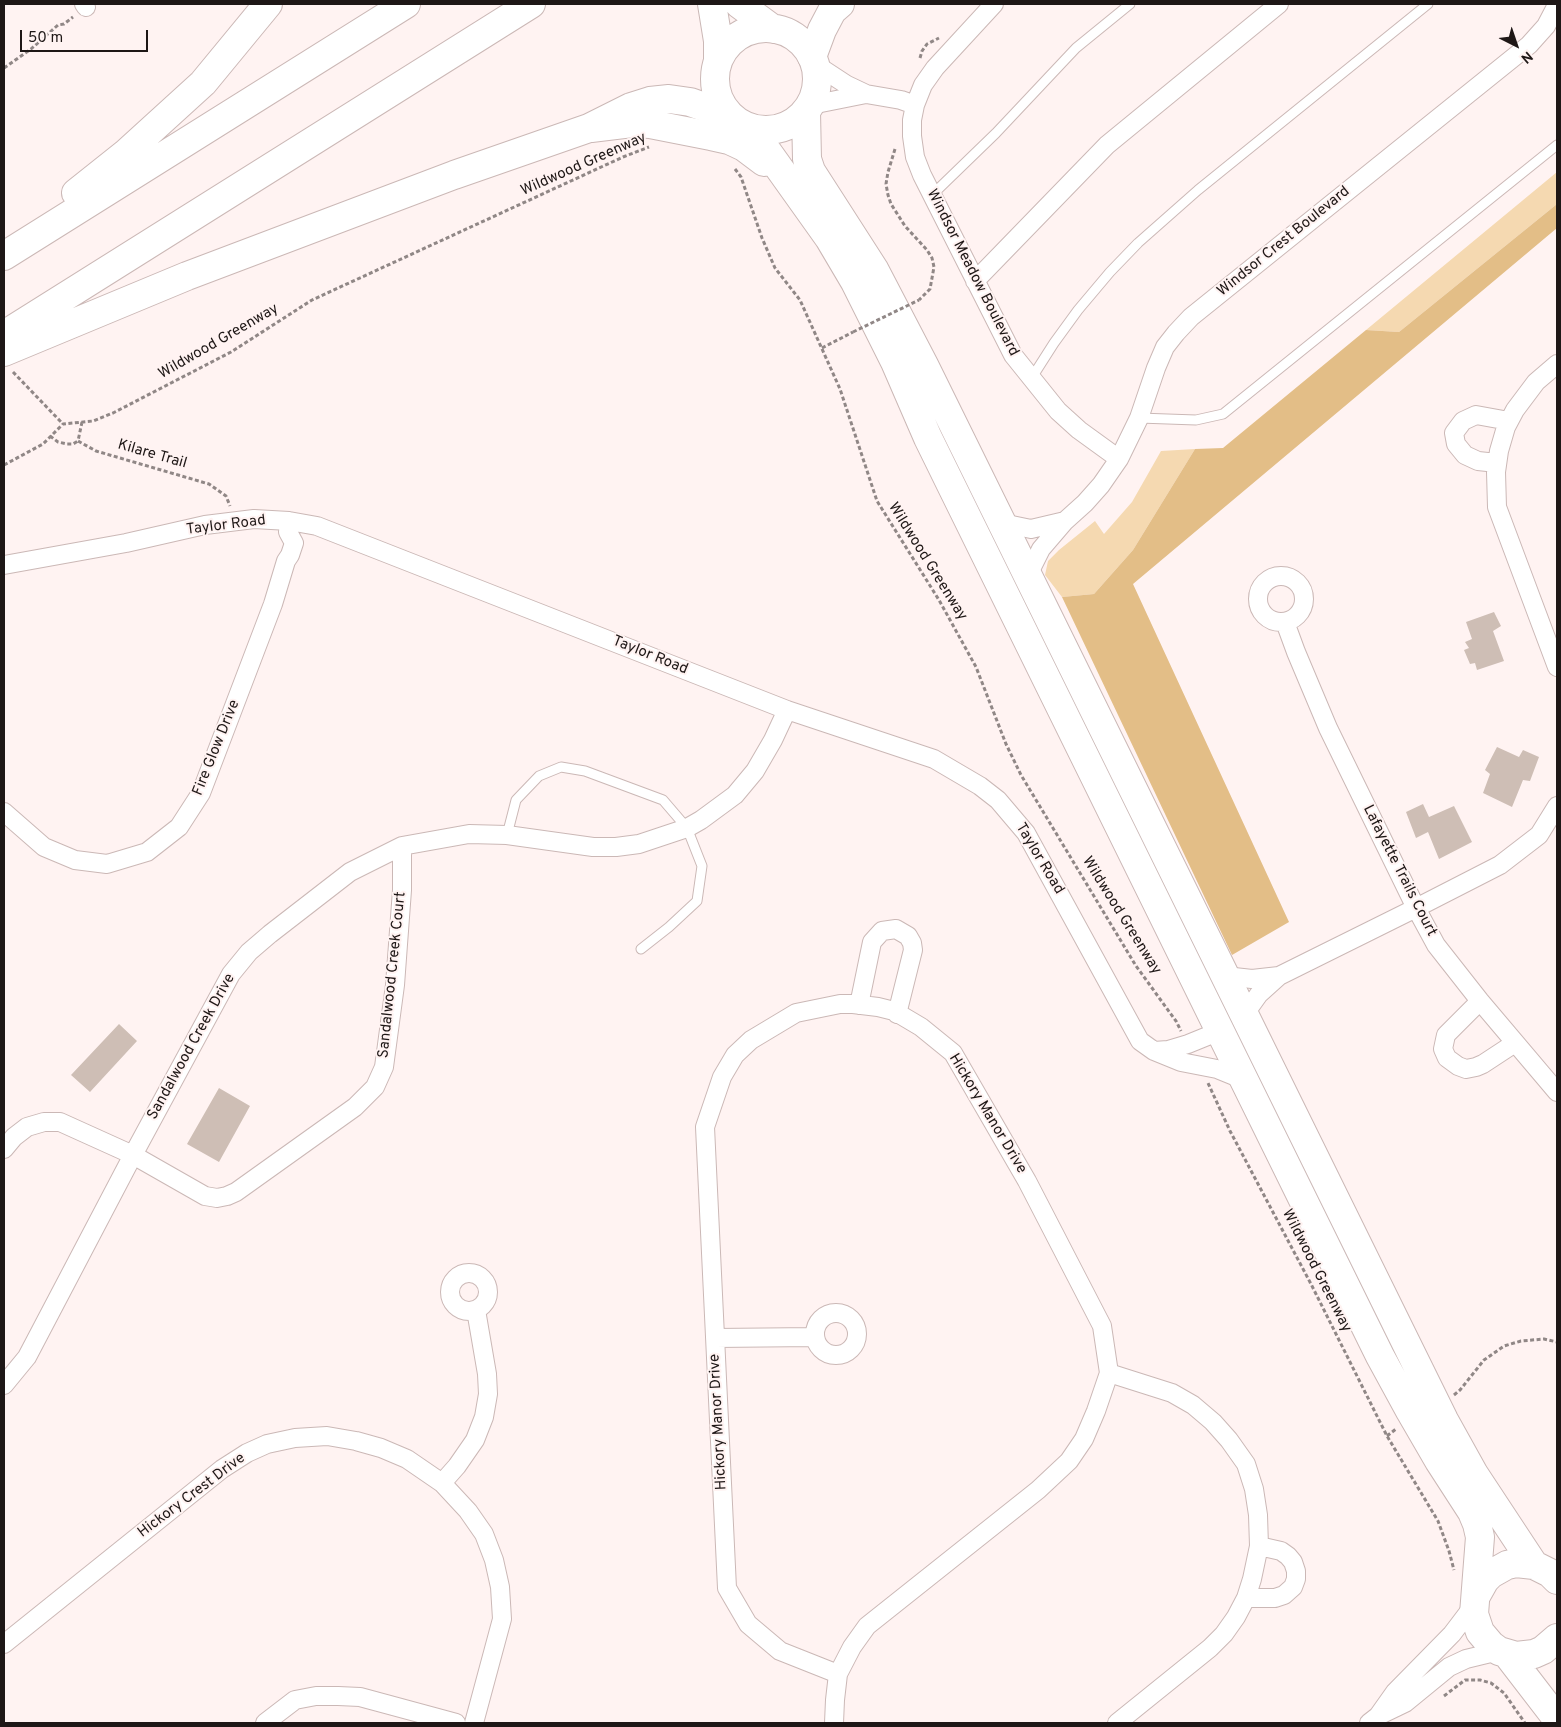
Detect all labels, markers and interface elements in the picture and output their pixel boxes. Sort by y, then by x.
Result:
scale bar [22,20,150,52]
north arrow [1491,20,1541,70]
text: 50 m [28,29,63,48]
text: N [1517,47,1536,66]
street label: Wildwood Greenway [518,129,650,201]
street label: Windsor Crest Boulevard [1214,183,1354,301]
street label: Windsor Meadow Boulevard [922,186,1022,360]
street label: Wildwood Greenway [156,300,282,384]
street label: Kilare Trail [115,437,189,473]
street label: Wildwood Greenway [883,500,971,624]
street label: Taylor Road [185,512,267,540]
street label: Taylor Road [610,633,690,679]
street label: Fire Glow Drive [190,698,244,798]
street label: Lafayette Trails Court [1358,802,1440,940]
street label: Taylor Road [1011,820,1067,898]
street label: Wildwood Greenway [1077,854,1165,978]
street label: Sandalwood Creek Court [375,891,411,1059]
street label: Sandalwood Creek Drive [144,971,240,1123]
street label: Hickory Manor Drive [944,1051,1030,1177]
street label: Wildwood Greenway [1277,1207,1355,1335]
street label: Hickory Manor Drive [706,1353,732,1491]
street label: Hickory Crest Drive [135,1450,249,1542]

